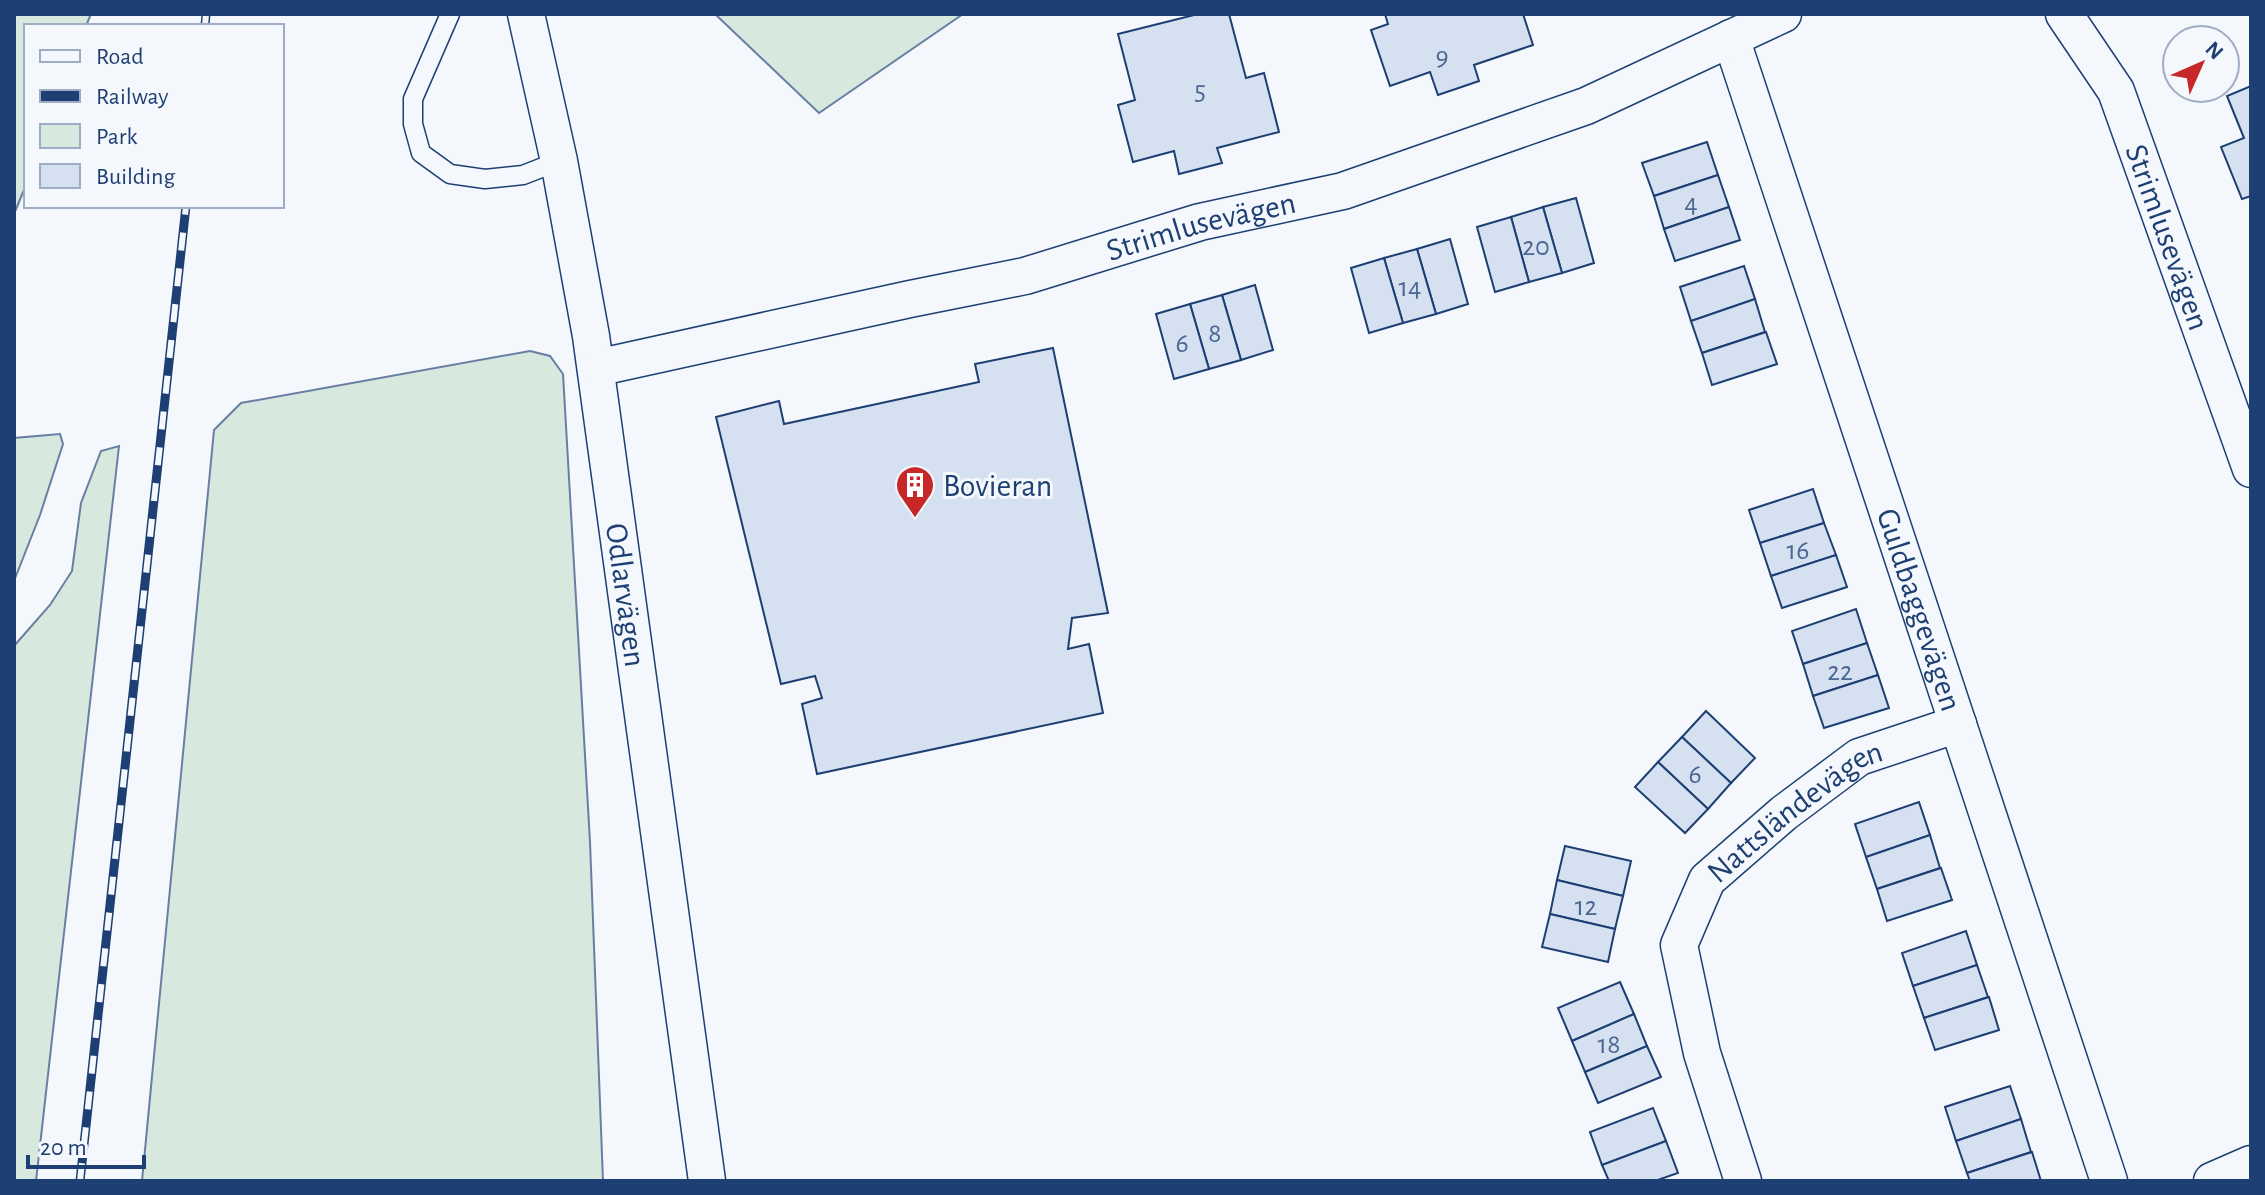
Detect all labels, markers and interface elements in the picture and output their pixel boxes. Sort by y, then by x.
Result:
legend [24,24,284,208]
north arrow [2161,24,2241,104]
text: N [2201,37,2228,64]
house number: 9 [1435,43,1449,71]
text: Road [96,45,144,69]
house number: 5 [1194,77,1206,105]
text: Railway [96,85,168,109]
text: Park [96,125,137,149]
street label: Strimlusevägen [2119,140,2215,334]
text: Building [96,165,175,189]
street label: Strimlusevägen [1103,187,1299,267]
house number: 4 [1684,190,1698,218]
house number: 20 [1522,233,1550,261]
house number: 14 [1398,274,1422,302]
house number: 8 [1208,320,1222,348]
house number: 6 [1175,330,1189,358]
building icon: Bovieran [894,464,936,519]
place label: Bovieran [943,470,1052,502]
street label: Guldbaggevägen [1871,505,1967,715]
street label: Odlarvägen [600,521,651,669]
house number: 16 [1787,537,1809,565]
house number: 22 [1827,658,1853,686]
street label: Nattsländevägen [1702,735,1887,889]
house number: 6 [1688,761,1702,789]
house number: 12 [1575,893,1597,921]
house number: 18 [1598,1031,1620,1059]
scale bar [28,1119,144,1169]
text: 20 m [40,1136,87,1160]

